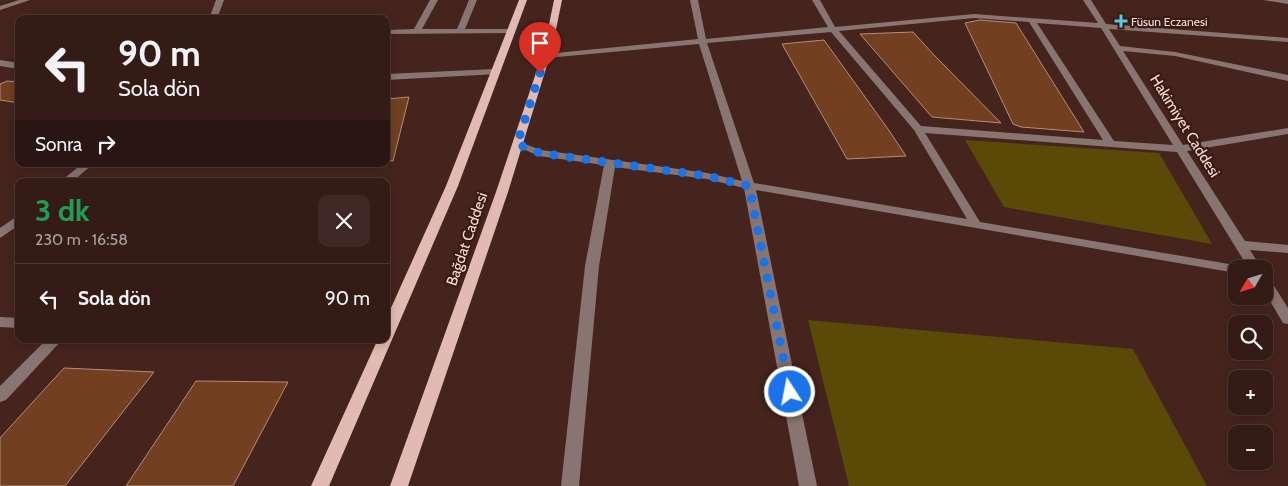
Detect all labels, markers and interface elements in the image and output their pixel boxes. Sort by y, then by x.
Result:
place label: Füsun Eczanesi [1131,14,1207,29]
marker: Füsun Eczanesi [1115,15,1127,27]
pin [519,22,561,73]
icon: arrive [526,29,554,57]
text: 90 m [118,32,201,75]
icon: left [35,35,100,100]
street label: Hakimiyet Caddesi [1146,71,1224,181]
text: Sola dön [118,75,200,102]
icon: right [92,130,120,158]
text: Sonra [35,133,82,156]
street label: Bağdat Caddesi [443,190,491,288]
text: 3 dk [35,192,90,229]
button: close [318,195,370,247]
text: 230 m · 16:58 [35,230,128,249]
north arrow [1228,260,1272,305]
map controls [1228,260,1273,470]
icon: left [35,285,63,313]
text: Sola dön [78,287,151,310]
text: 90 m [325,287,370,310]
button: search [1228,315,1273,360]
position arrow [763,365,815,417]
button: + [1228,370,1273,415]
button: − [1228,425,1273,470]

